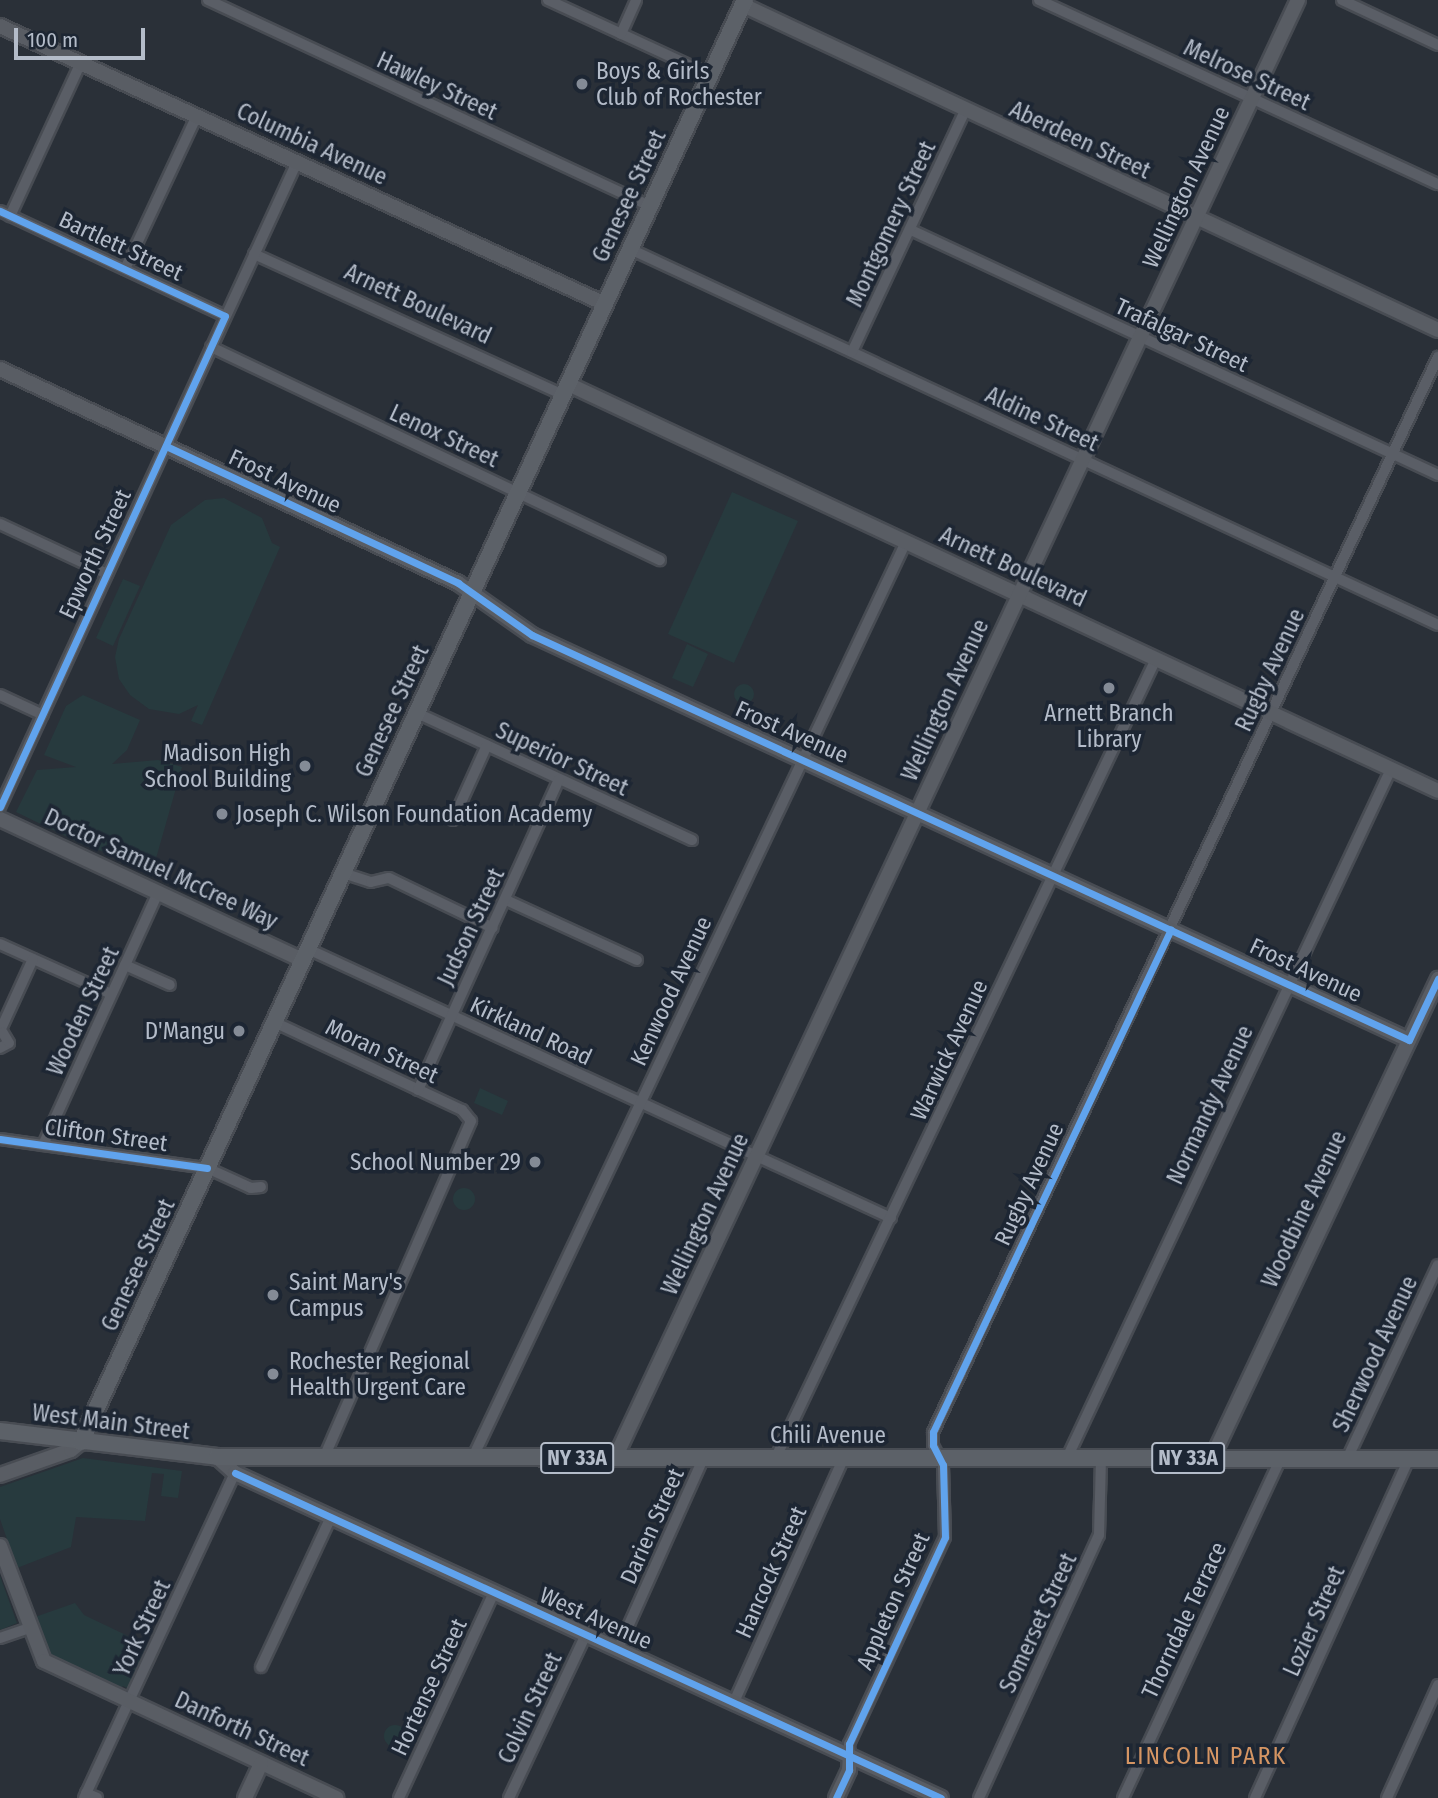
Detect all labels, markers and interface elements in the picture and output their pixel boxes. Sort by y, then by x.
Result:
scale bar [18,14,149,58]
text: 100 m [27,27,78,53]
street label: Melrose Street [1179,34,1315,116]
street label: Hawley Street [372,46,502,126]
place label: Boys & Girls Club of Rochester [596,57,762,111]
marker: Boys & Girls Club of Rochester [574,76,590,92]
street label: Aberdeen Street [1005,95,1155,185]
street label: Columbia Avenue [232,97,392,191]
street label: Wellington Avenue [1136,102,1236,272]
street label: Genesee Street [586,126,672,266]
street label: Montgomery Street [841,137,941,311]
street label: Bartlett Street [55,205,187,287]
street label: Arnett Boulevard [340,258,496,350]
street label: Trafalgar Street [1111,292,1253,378]
street label: Aldine Street [981,381,1103,457]
street label: Lenox Street [385,399,503,473]
street label: Frost Avenue [225,443,345,519]
street label: Epworth Street [53,485,137,623]
street label: Arnett Boulevard [935,521,1091,613]
street label: Rugby Avenue [1230,604,1310,736]
street label: Wellington Avenue [895,615,995,785]
street label: Genesee Street [349,641,435,781]
marker: Arnett Branch Library [1101,680,1117,696]
street label: Frost Avenue [731,695,853,769]
place label: Arnett Branch Library [1044,699,1174,753]
street label: Superior Street [491,716,633,802]
place label: Madison High School Building [145,739,291,793]
marker: Madison High School Building [297,758,313,774]
place label: Joseph C. Wilson Foundation Academy [236,800,592,828]
street label: Doctor Samuel McCree Way [40,803,282,935]
marker: Joseph C. Wilson Foundation Academy [214,806,230,822]
street label: Judson Street [432,864,510,990]
street label: Kenwood Avenue [624,912,718,1070]
street label: Frost Avenue [1246,932,1366,1008]
street label: Wooden Street [41,942,125,1080]
street label: Warwick Avenue [904,975,994,1125]
street label: Kirkland Road [466,991,596,1071]
street label: Moran Street [321,1013,443,1089]
place label: D'Mangu [145,1017,225,1045]
street label: Normandy Avenue [1161,1021,1259,1189]
marker: D'Mangu [231,1023,247,1039]
street label: Clifton Street [43,1113,169,1157]
street label: Rugby Avenue [989,1118,1069,1250]
street label: Woodbine Avenue [1256,1126,1352,1292]
street label: Wellington Avenue [655,1129,755,1299]
place label: School Number 29 [350,1148,521,1176]
marker: School Number 29 [527,1154,543,1170]
street label: Genesee Street [95,1195,181,1335]
place label: Saint Mary's Campus [289,1268,403,1322]
street label: Sherwood Avenue [1327,1272,1423,1436]
marker: Saint Mary's Campus [263,1285,283,1305]
place label: Rochester Regional Health Urgent Care [289,1347,470,1401]
marker: Rochester Regional Health Urgent Care [263,1364,283,1384]
street label: West Main Street [31,1399,191,1445]
street label: Chili Avenue [770,1421,886,1449]
road number: NY 33A [538,1440,616,1476]
road number: NY 33A [1150,1440,1226,1476]
street label: Darien Street [614,1464,690,1588]
street label: Hancock Street [730,1502,812,1642]
street label: Appleton Street [850,1528,936,1674]
street label: Thorndale Terrace [1136,1537,1232,1703]
street label: Somerset Street [994,1549,1082,1697]
street label: Lozier Street [1277,1562,1351,1680]
street label: York Street [108,1576,176,1680]
street label: West Avenue [535,1581,657,1655]
street label: Hortense Street [385,1614,473,1760]
street label: Colvin Street [492,1648,568,1768]
street label: Danforth Street [170,1686,314,1772]
district label: LINCOLN PARK [1126,1743,1286,1771]

